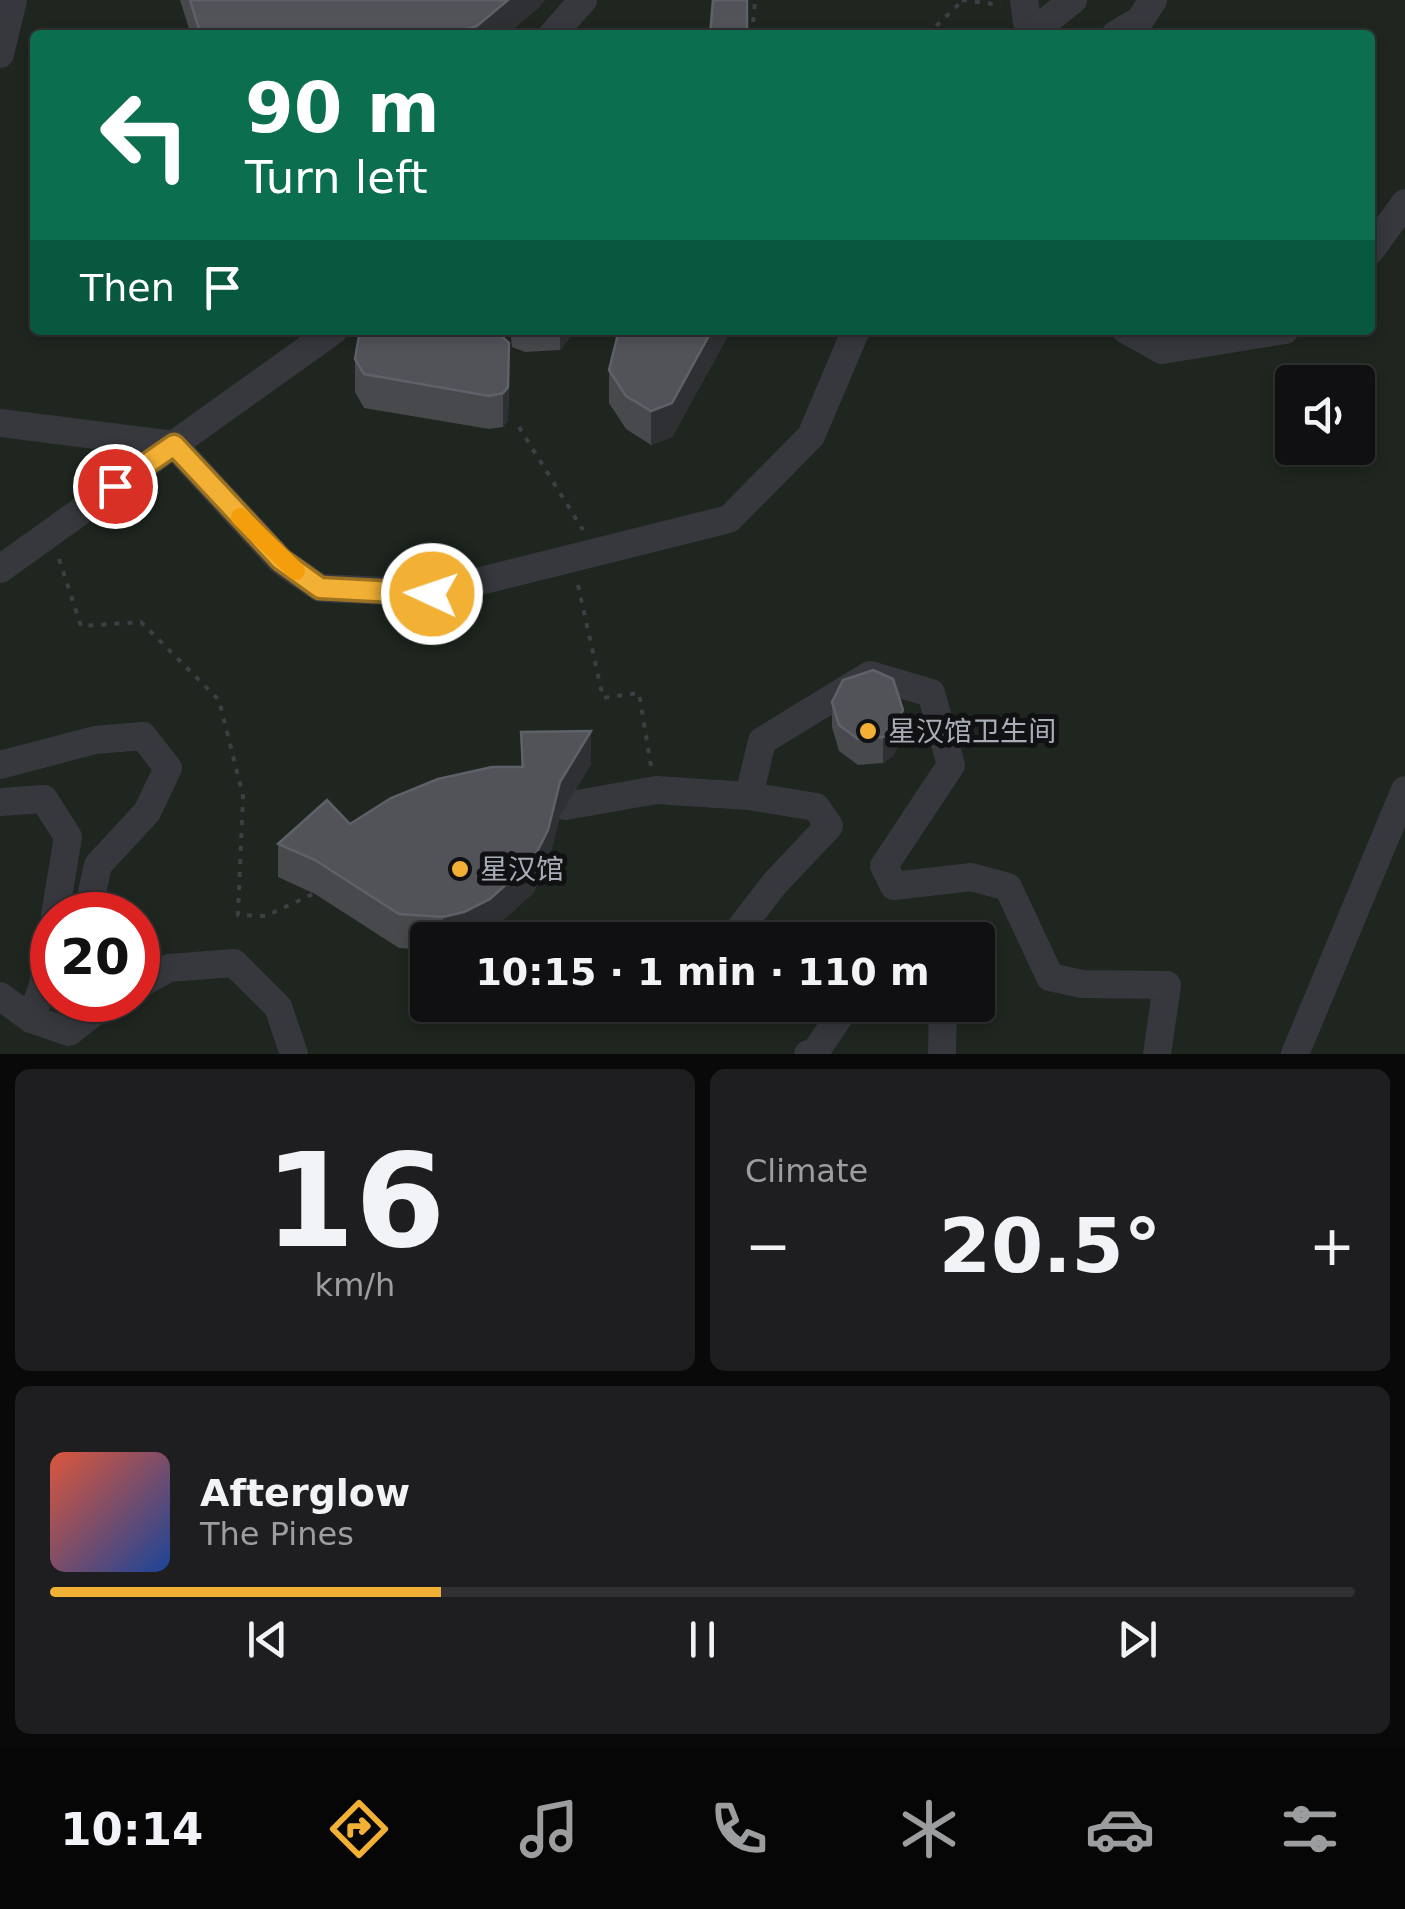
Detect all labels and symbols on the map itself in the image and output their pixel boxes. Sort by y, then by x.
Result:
pin [73,444,158,529]
position arrow [380,542,484,646]
place label: 星汉馆卫生间 [888,715,1056,748]
marker: 星汉馆卫生间 [857,720,879,742]
place label: 星汉馆 [480,853,564,886]
marker: 星汉馆 [449,858,471,880]
speed limit sign: 20 [30,892,160,1022]

